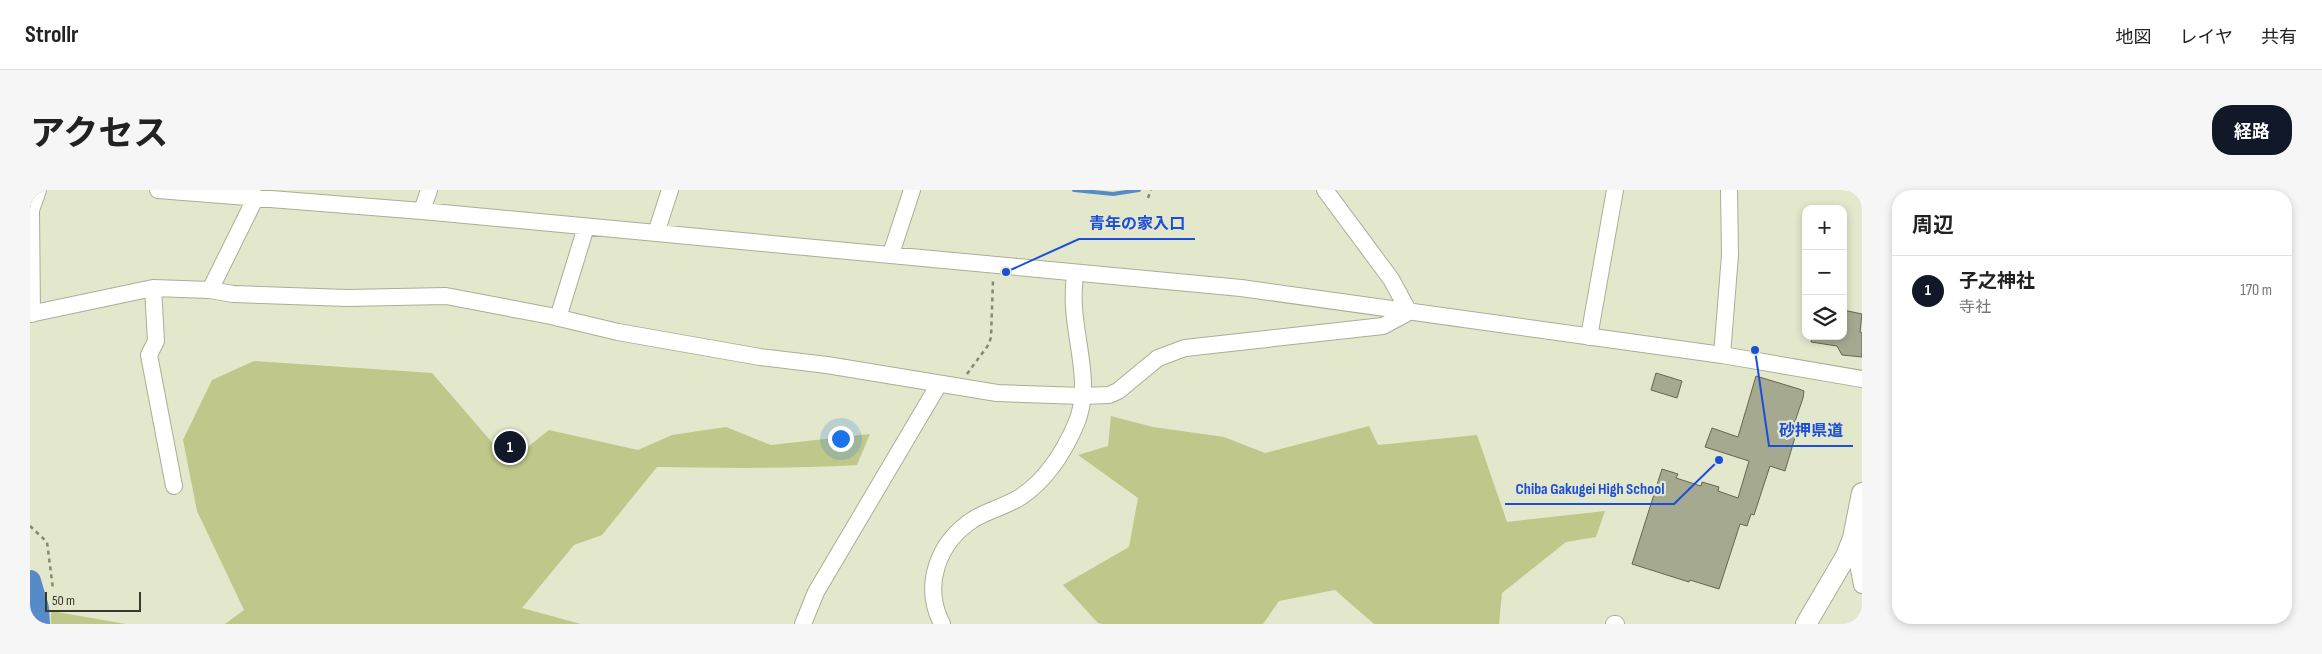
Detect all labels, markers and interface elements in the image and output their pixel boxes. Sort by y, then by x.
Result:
text: Strollr [25,20,79,49]
text: 地図 [2116,27,2152,48]
text: レイヤ [2180,27,2233,48]
text: 共有 [2261,27,2297,48]
button: 経路 [2212,105,2292,155]
text: アクセス [30,113,168,156]
map controls [1802,205,1847,340]
button: + [1802,205,1847,250]
callout: 青年の家入口 [1079,208,1195,239]
text: 周辺 [1912,213,1954,238]
text: 青年の家入口 [1089,215,1185,234]
button: − [1802,250,1847,295]
text: 子之神社 [1959,270,2035,293]
text: 1 [1925,281,1931,300]
text: 170 m [2240,281,2272,300]
button: layers [1802,295,1847,340]
text: 寺社 [1959,298,1991,317]
callout: 砂押県道 [1769,415,1853,446]
text: 砂押県道 [1779,422,1843,441]
your location [828,426,854,452]
pin: 1 [494,428,526,466]
callout: Chiba Gakugei High School [1505,473,1674,504]
text: Chiba Gakugei High School [1516,480,1664,499]
scale bar [45,589,141,612]
text: 50 m [52,592,75,609]

